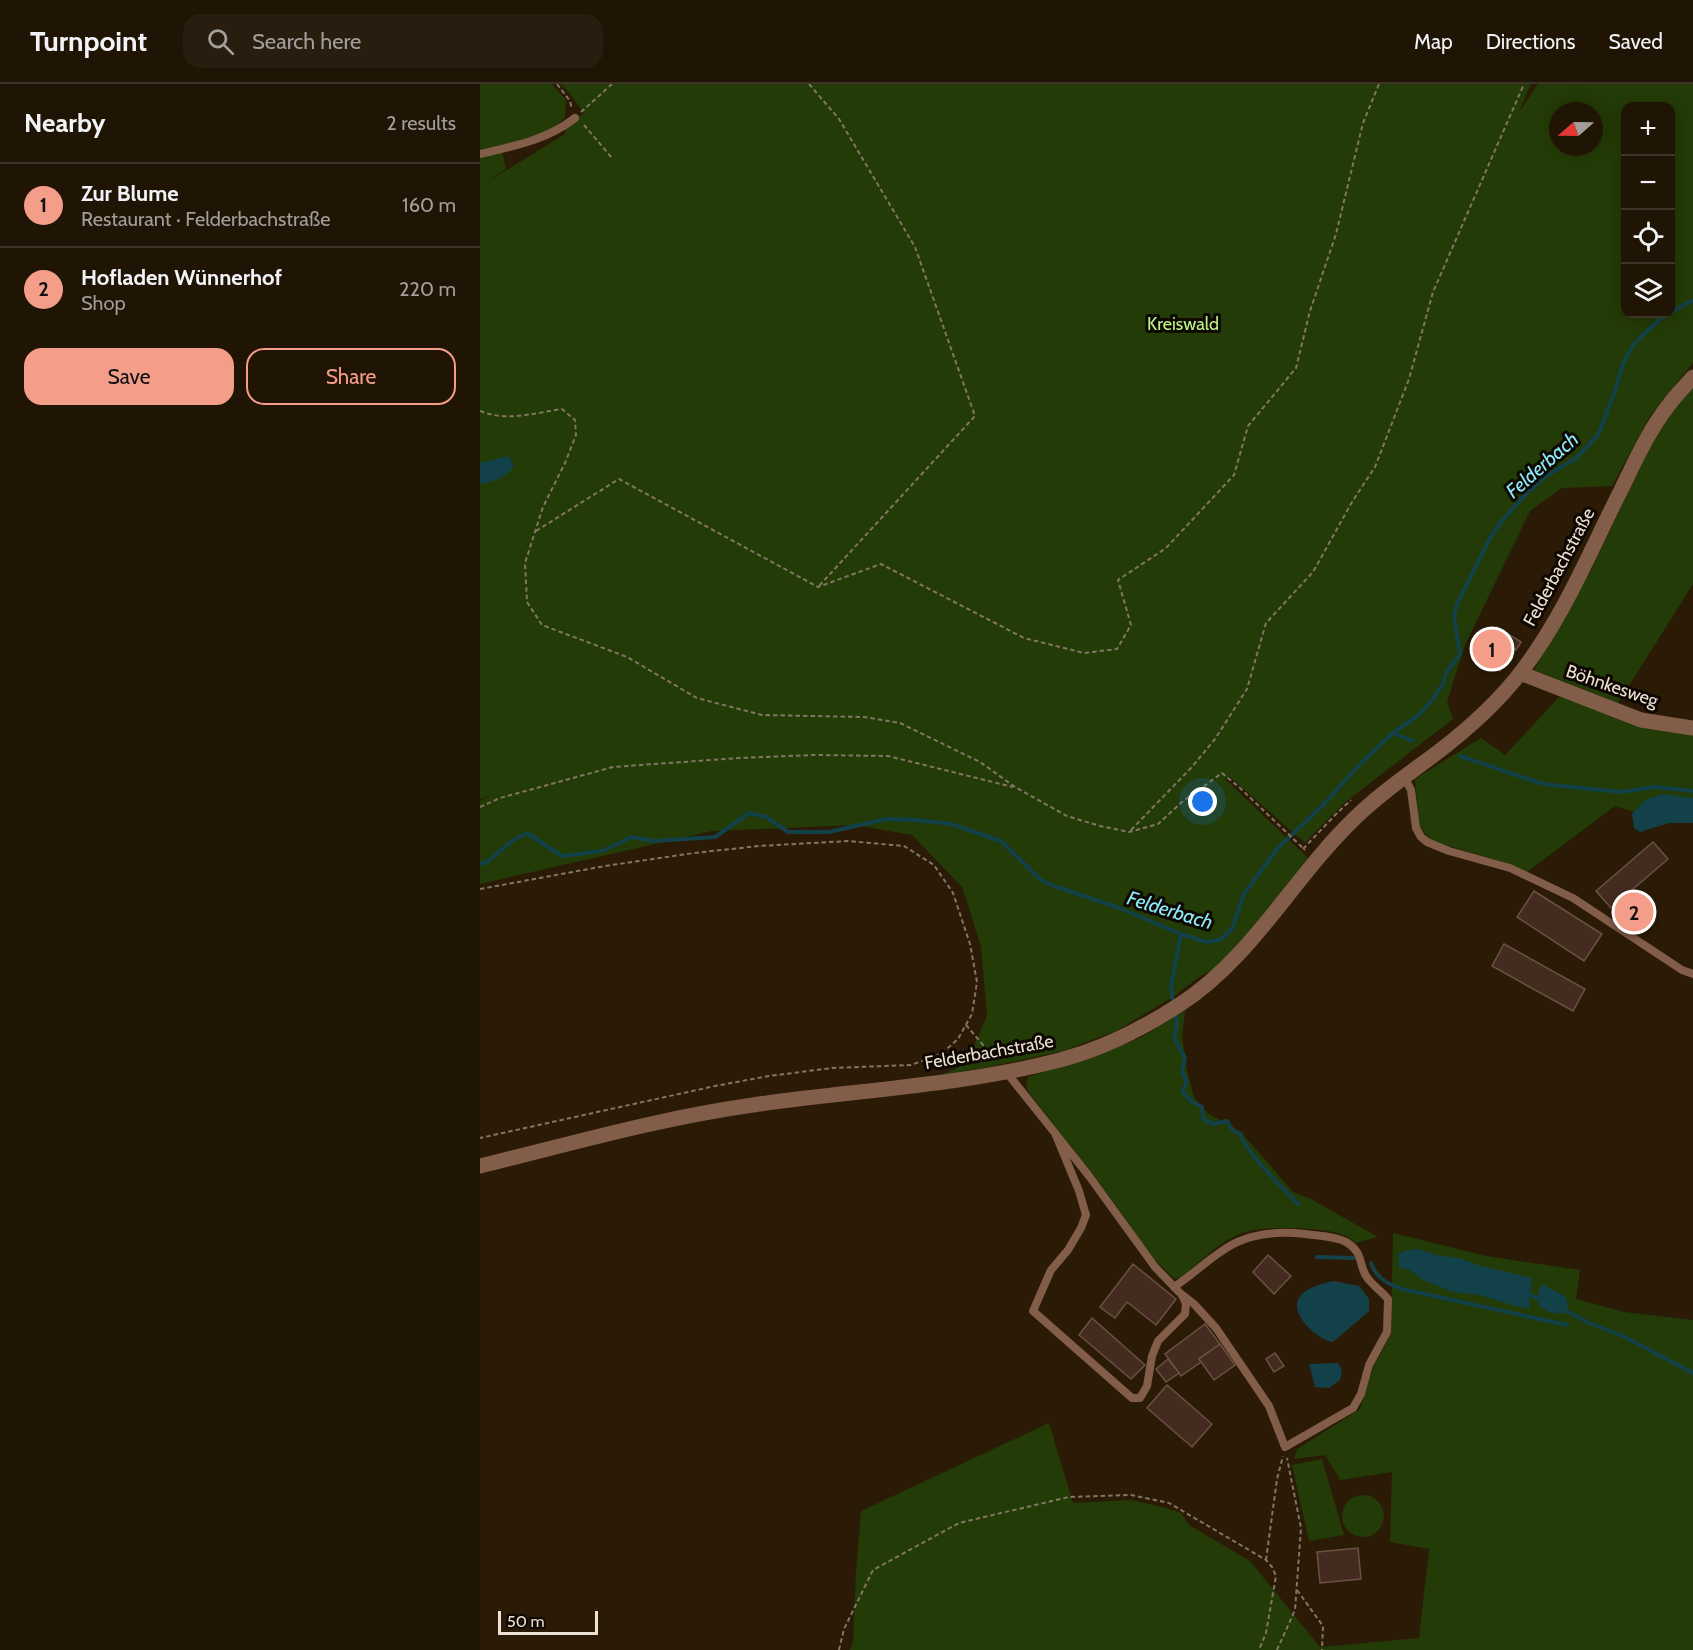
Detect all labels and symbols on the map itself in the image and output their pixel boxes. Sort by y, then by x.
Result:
north arrow [1549,102,1603,156]
park label: Kreiswald [1147,313,1219,335]
water label: Felderbach [1501,427,1583,503]
street label: Felderbachstraße [1519,504,1599,630]
pin: 1 [1472,626,1512,672]
street label: Böhnkesweg [1563,660,1662,712]
your location [1188,787,1217,816]
water label: Felderbach [1124,886,1216,934]
pin: 2 [1614,890,1654,934]
street label: Felderbachstraße [923,1030,1055,1074]
scale bar [498,1608,598,1636]

